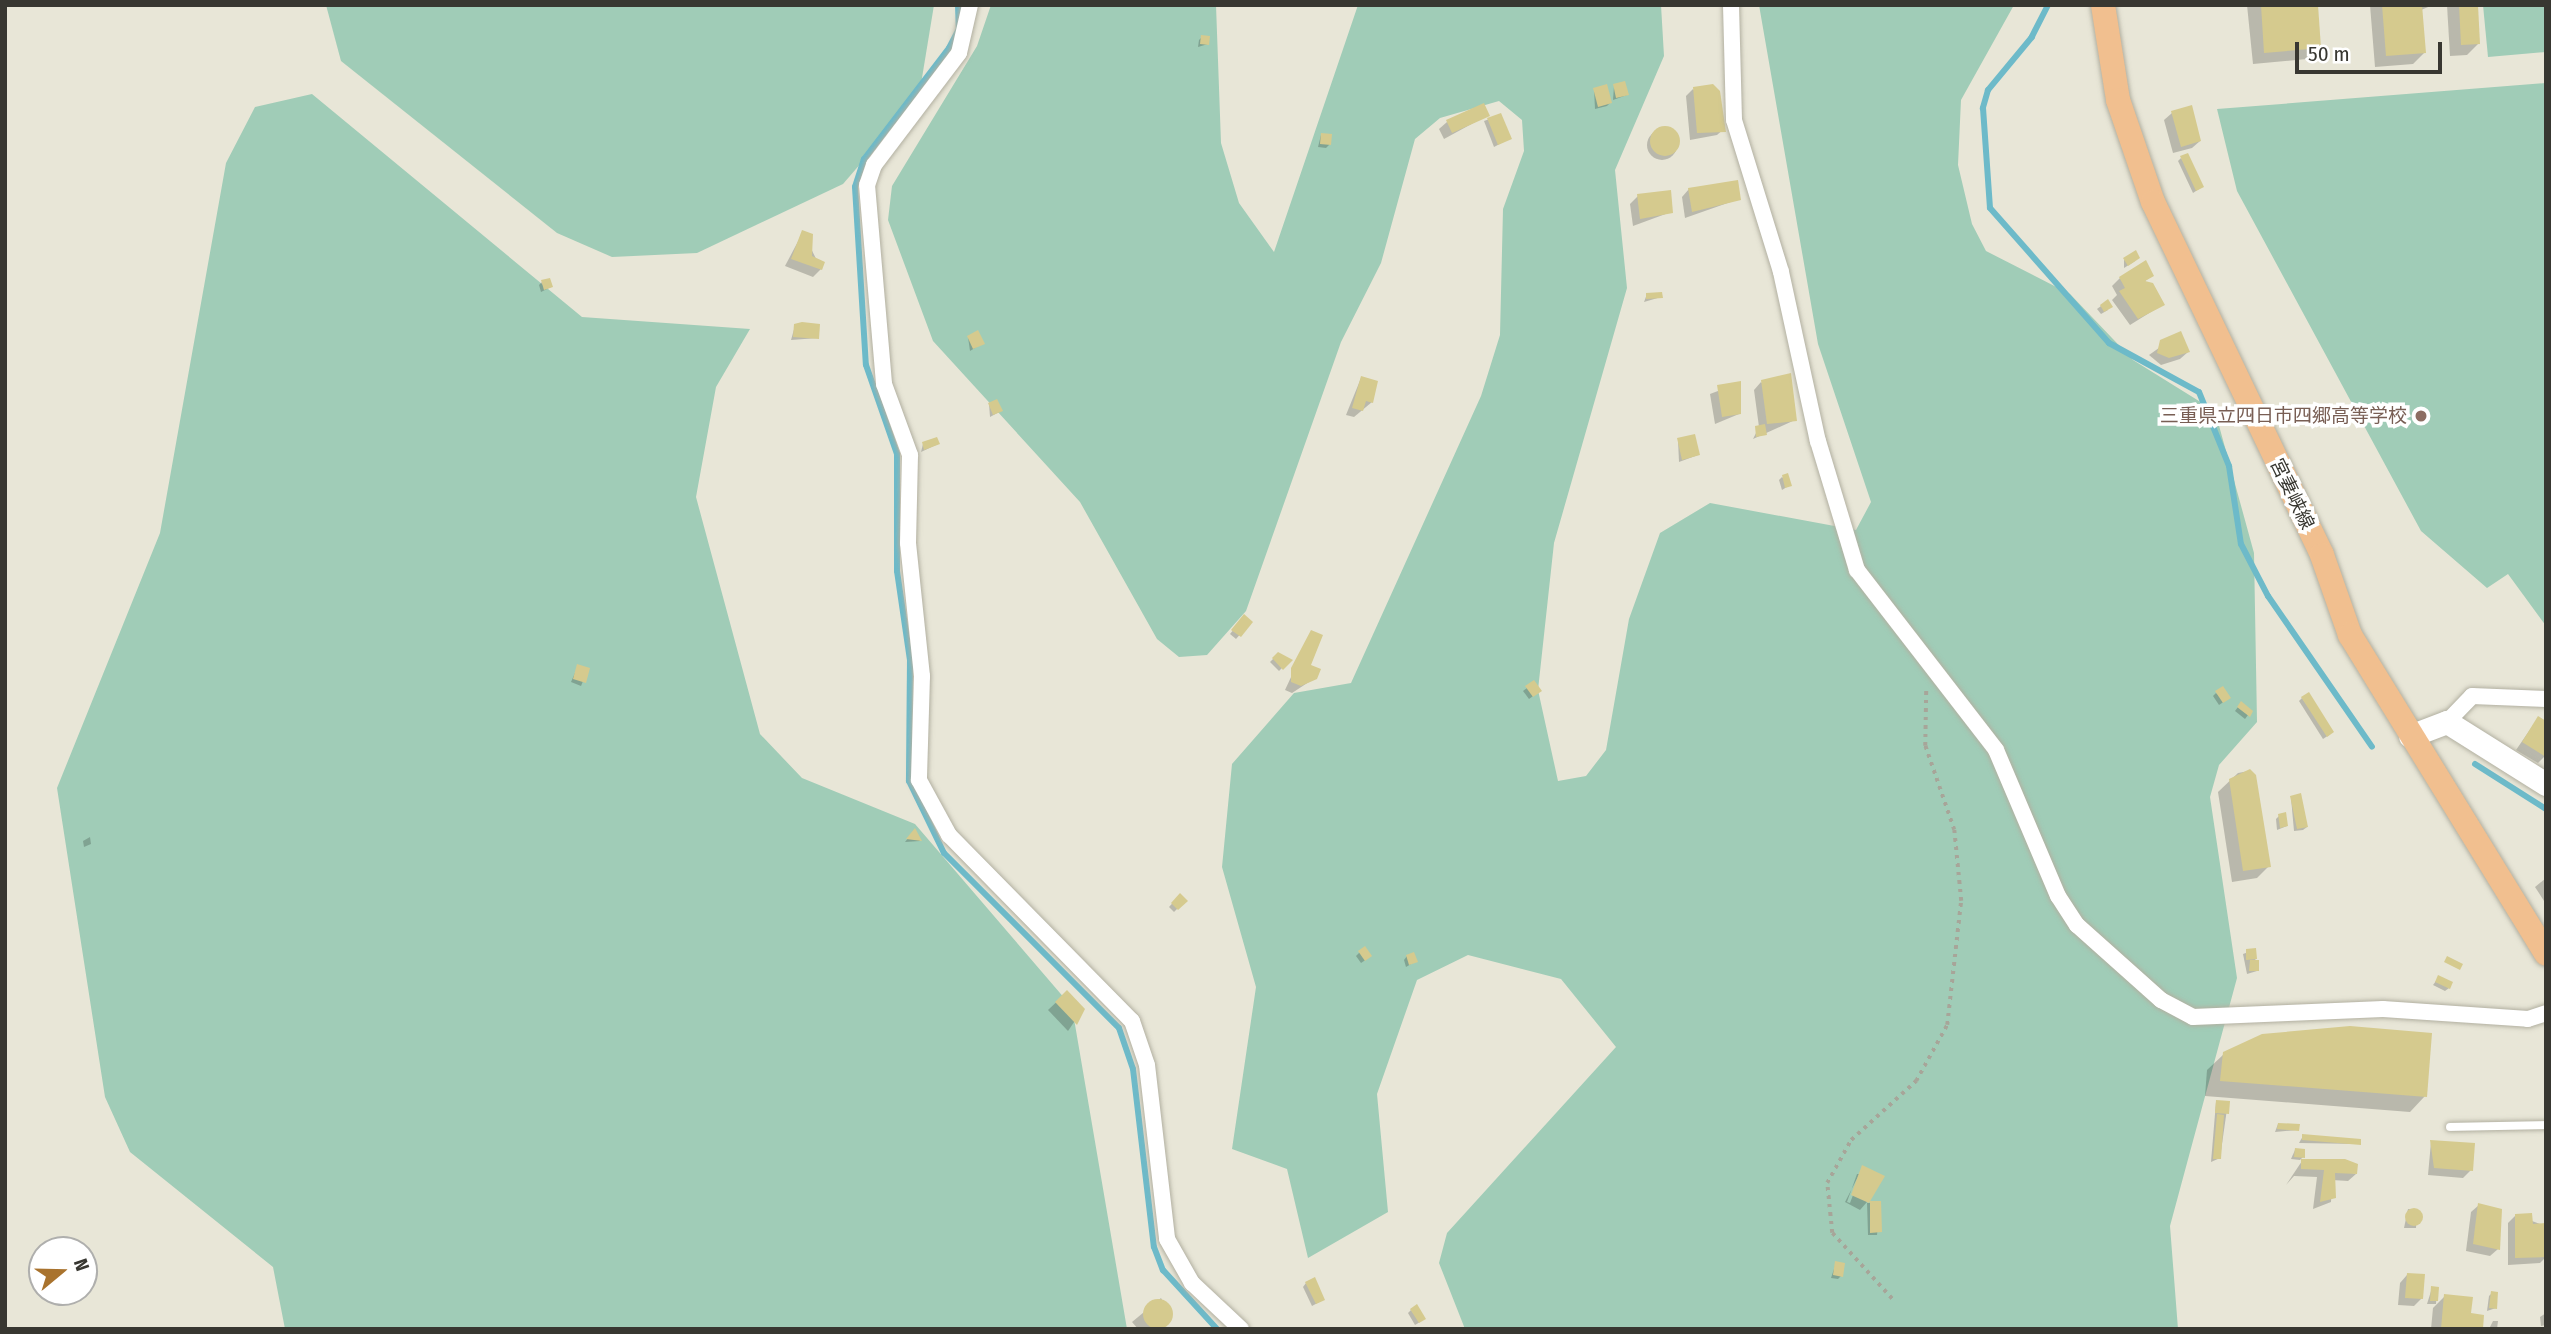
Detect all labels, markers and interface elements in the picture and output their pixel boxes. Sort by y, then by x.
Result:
scale bar [2299,28,2446,72]
text: 50 m [2308,41,2350,67]
place label: 三重県立四日市四郷高等学校 [2160,405,2407,427]
marker: 三重県立四日市四郷高等学校 [2413,408,2429,424]
street label: 宮妻峡線 [2265,455,2319,533]
north arrow [28,1236,98,1306]
text: N [69,1256,94,1274]

